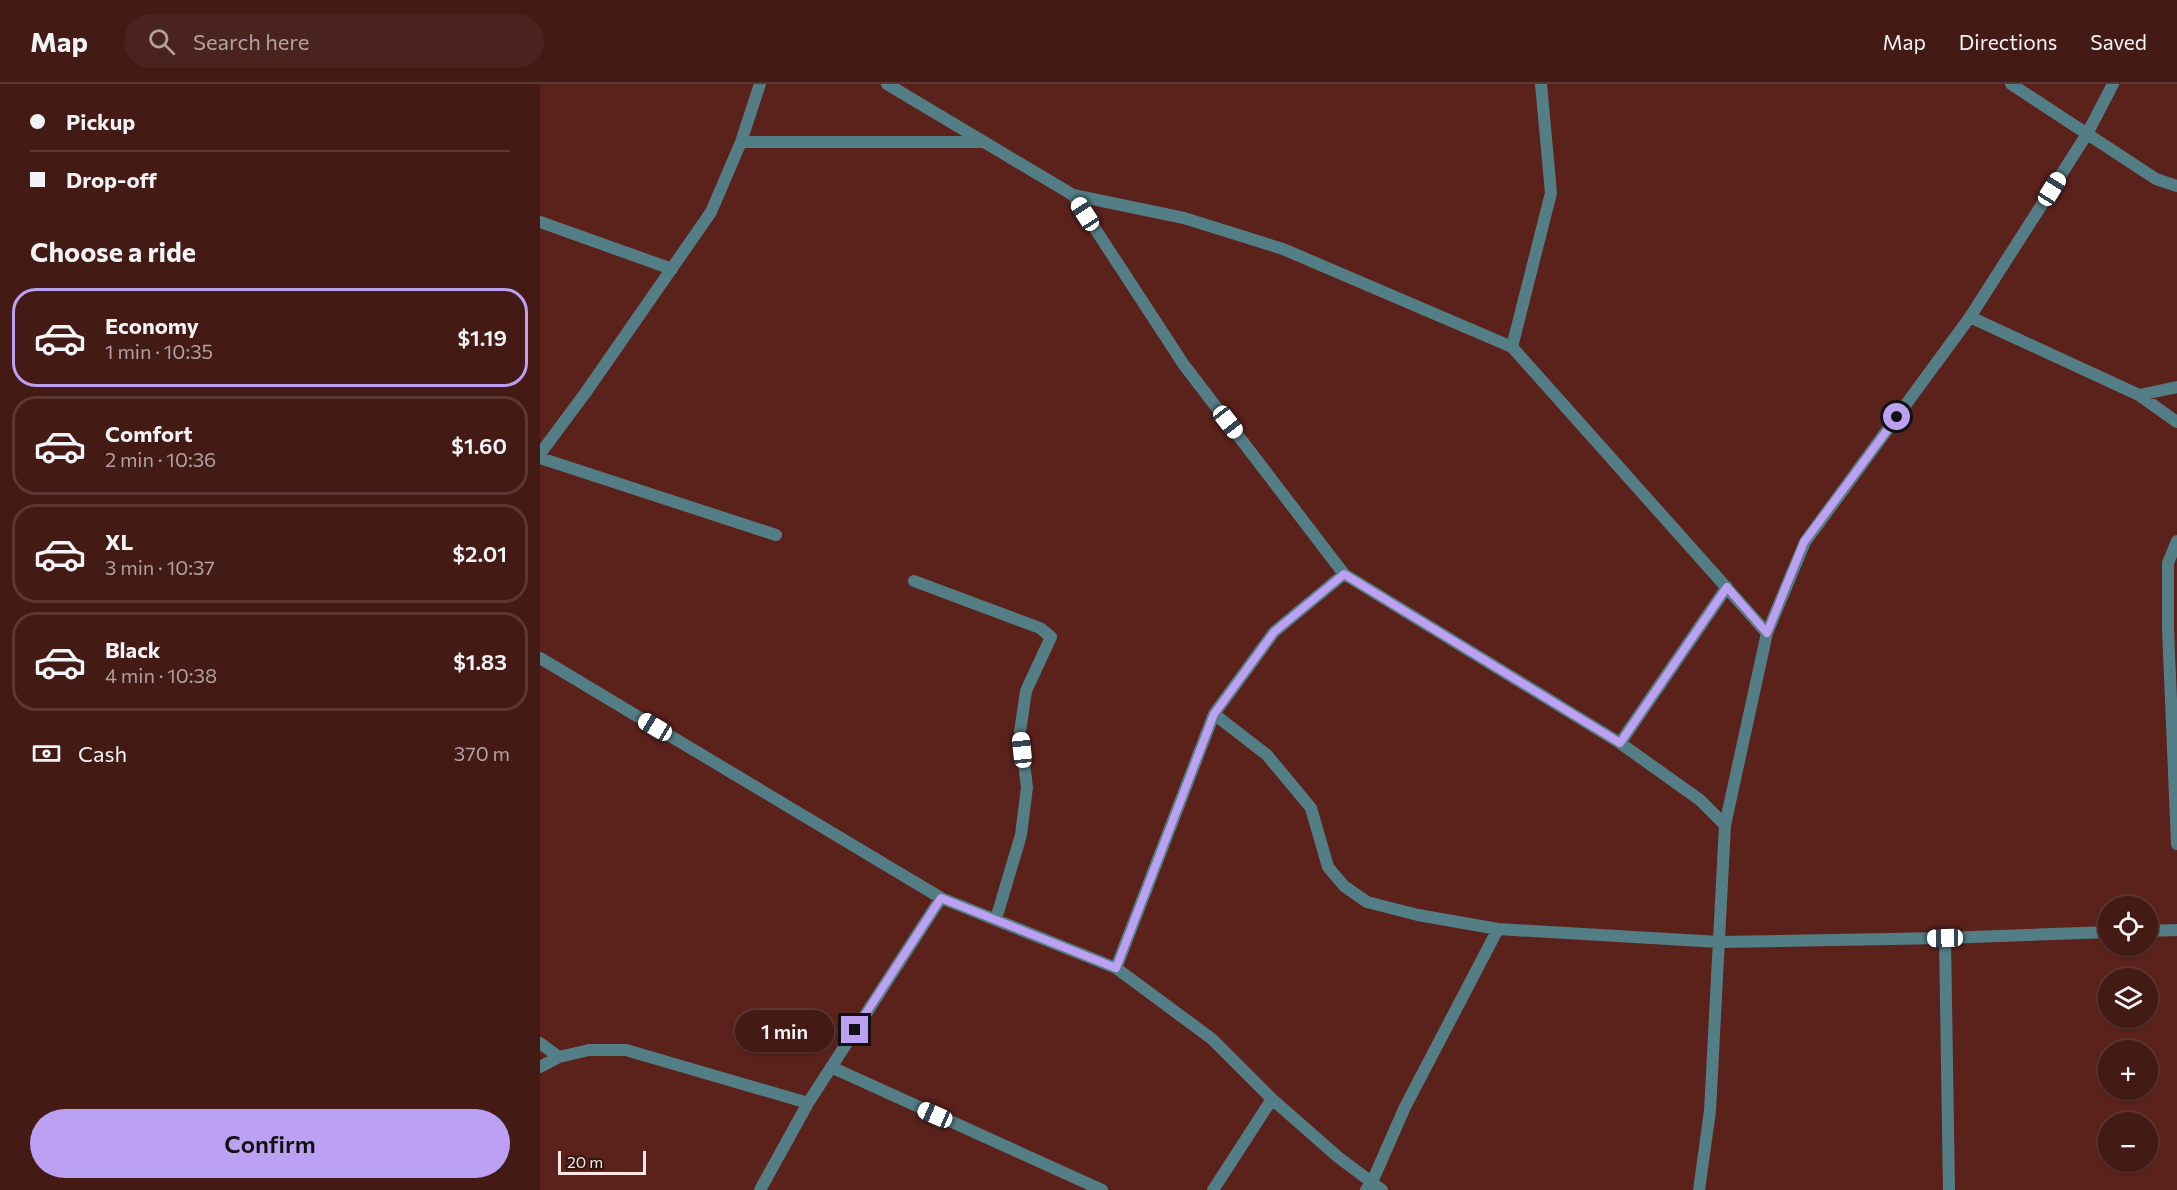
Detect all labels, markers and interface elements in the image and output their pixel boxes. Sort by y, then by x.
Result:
search box [124,14,544,68]
text: Map [30,24,88,58]
icon: search [145,25,178,58]
text: Search here [193,28,309,55]
text: Map [1883,29,1926,54]
text: Directions [1959,29,2057,54]
text: Saved [2090,29,2147,54]
text: Pickup [66,108,135,135]
text: Drop-off [66,166,157,193]
car [2035,169,2069,209]
car [1068,194,1102,234]
text: Choose a ride [30,235,196,268]
icon: car [33,311,87,365]
text: Economy [105,312,199,339]
text: $1.19 [457,324,507,351]
text: 1 min · 10:35 [105,339,213,363]
car [1210,402,1246,442]
route start [1883,403,1910,430]
icon: car [33,419,87,473]
text: Comfort [105,420,193,447]
text: $1.60 [451,432,507,459]
text: 2 min · 10:36 [105,447,216,471]
icon: car [33,527,87,581]
text: XL [105,528,133,555]
text: $2.01 [452,540,507,567]
text: 3 min · 10:37 [105,555,215,579]
icon: car [33,635,87,689]
text: Black [105,636,160,663]
text: $1.83 [453,648,507,675]
text: 4 min · 10:38 [105,663,217,687]
car [635,710,675,744]
car [1011,731,1033,769]
icon: cash [30,737,63,770]
text: Cash [78,740,127,767]
text: 370 m [454,741,510,765]
map controls [2098,896,2158,1172]
button: locate [2098,896,2158,956]
car [1927,929,1963,947]
button: layers [2098,968,2158,1028]
callout: 1 min [735,1009,834,1051]
route end [841,1016,868,1043]
text: 1 min [761,1019,808,1043]
button: + [2098,1040,2158,1100]
car [915,1099,955,1131]
button: Confirm [30,1109,510,1178]
button: − [2098,1112,2158,1172]
scale bar [558,1148,646,1176]
text: 20 m [567,1152,603,1171]

